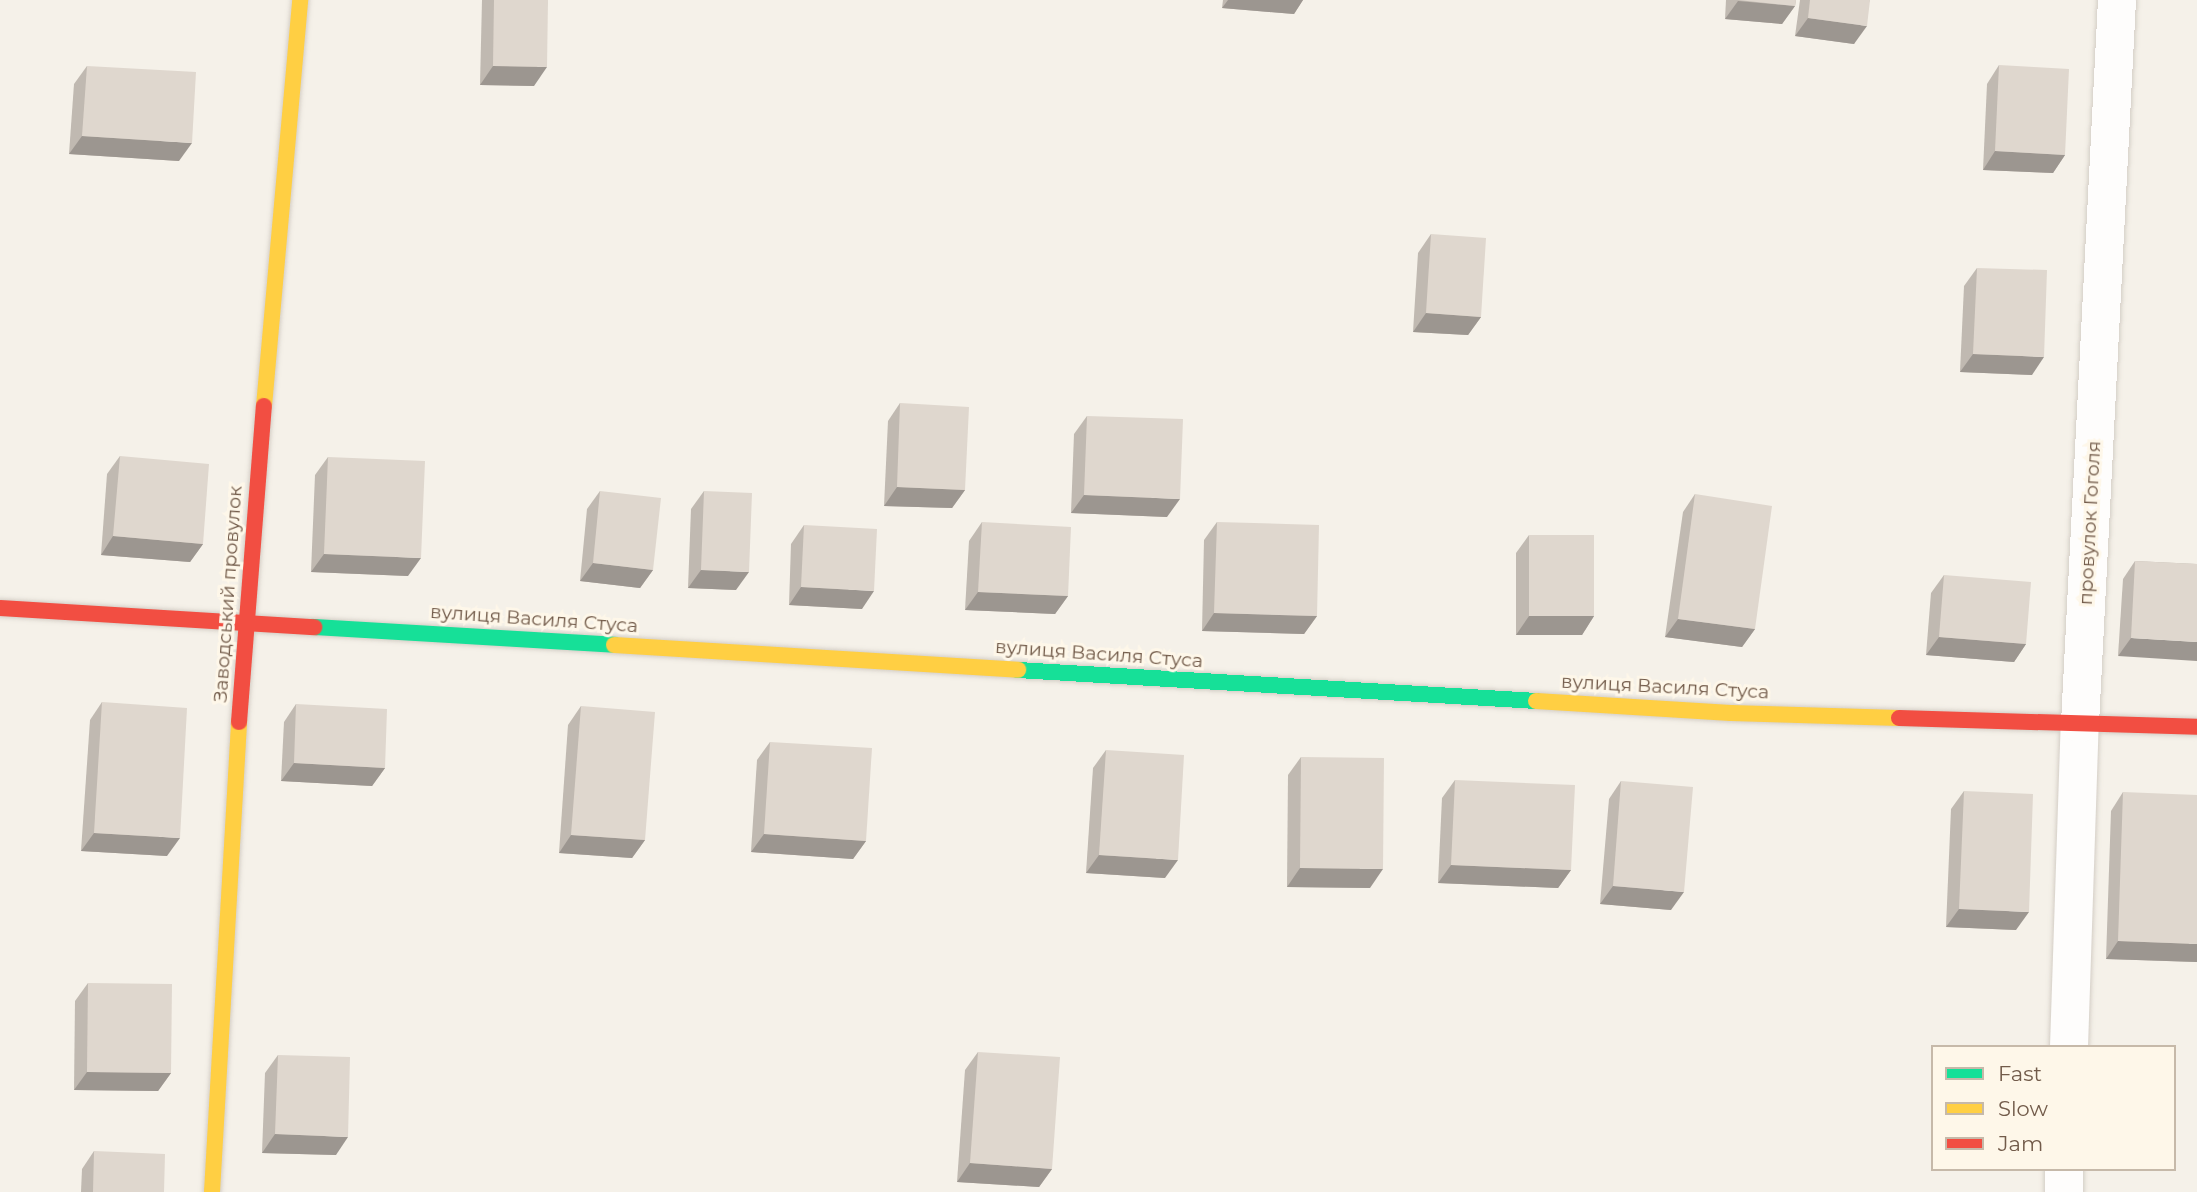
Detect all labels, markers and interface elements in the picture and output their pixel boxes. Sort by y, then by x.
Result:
street label: провулок Гоголя [2074,440,2106,606]
street label: Заводський провулок [209,485,247,703]
street label: вулиця Василя Стуса [429,600,639,638]
street label: вулиця Василя Стуса [994,635,1204,673]
street label: вулиця Василя Стуса [1560,670,1770,704]
legend [1931,1045,2176,1171]
text: Fast [1998,1061,2042,1086]
text: Slow [1998,1096,2048,1121]
text: Jam [1998,1131,2043,1156]

